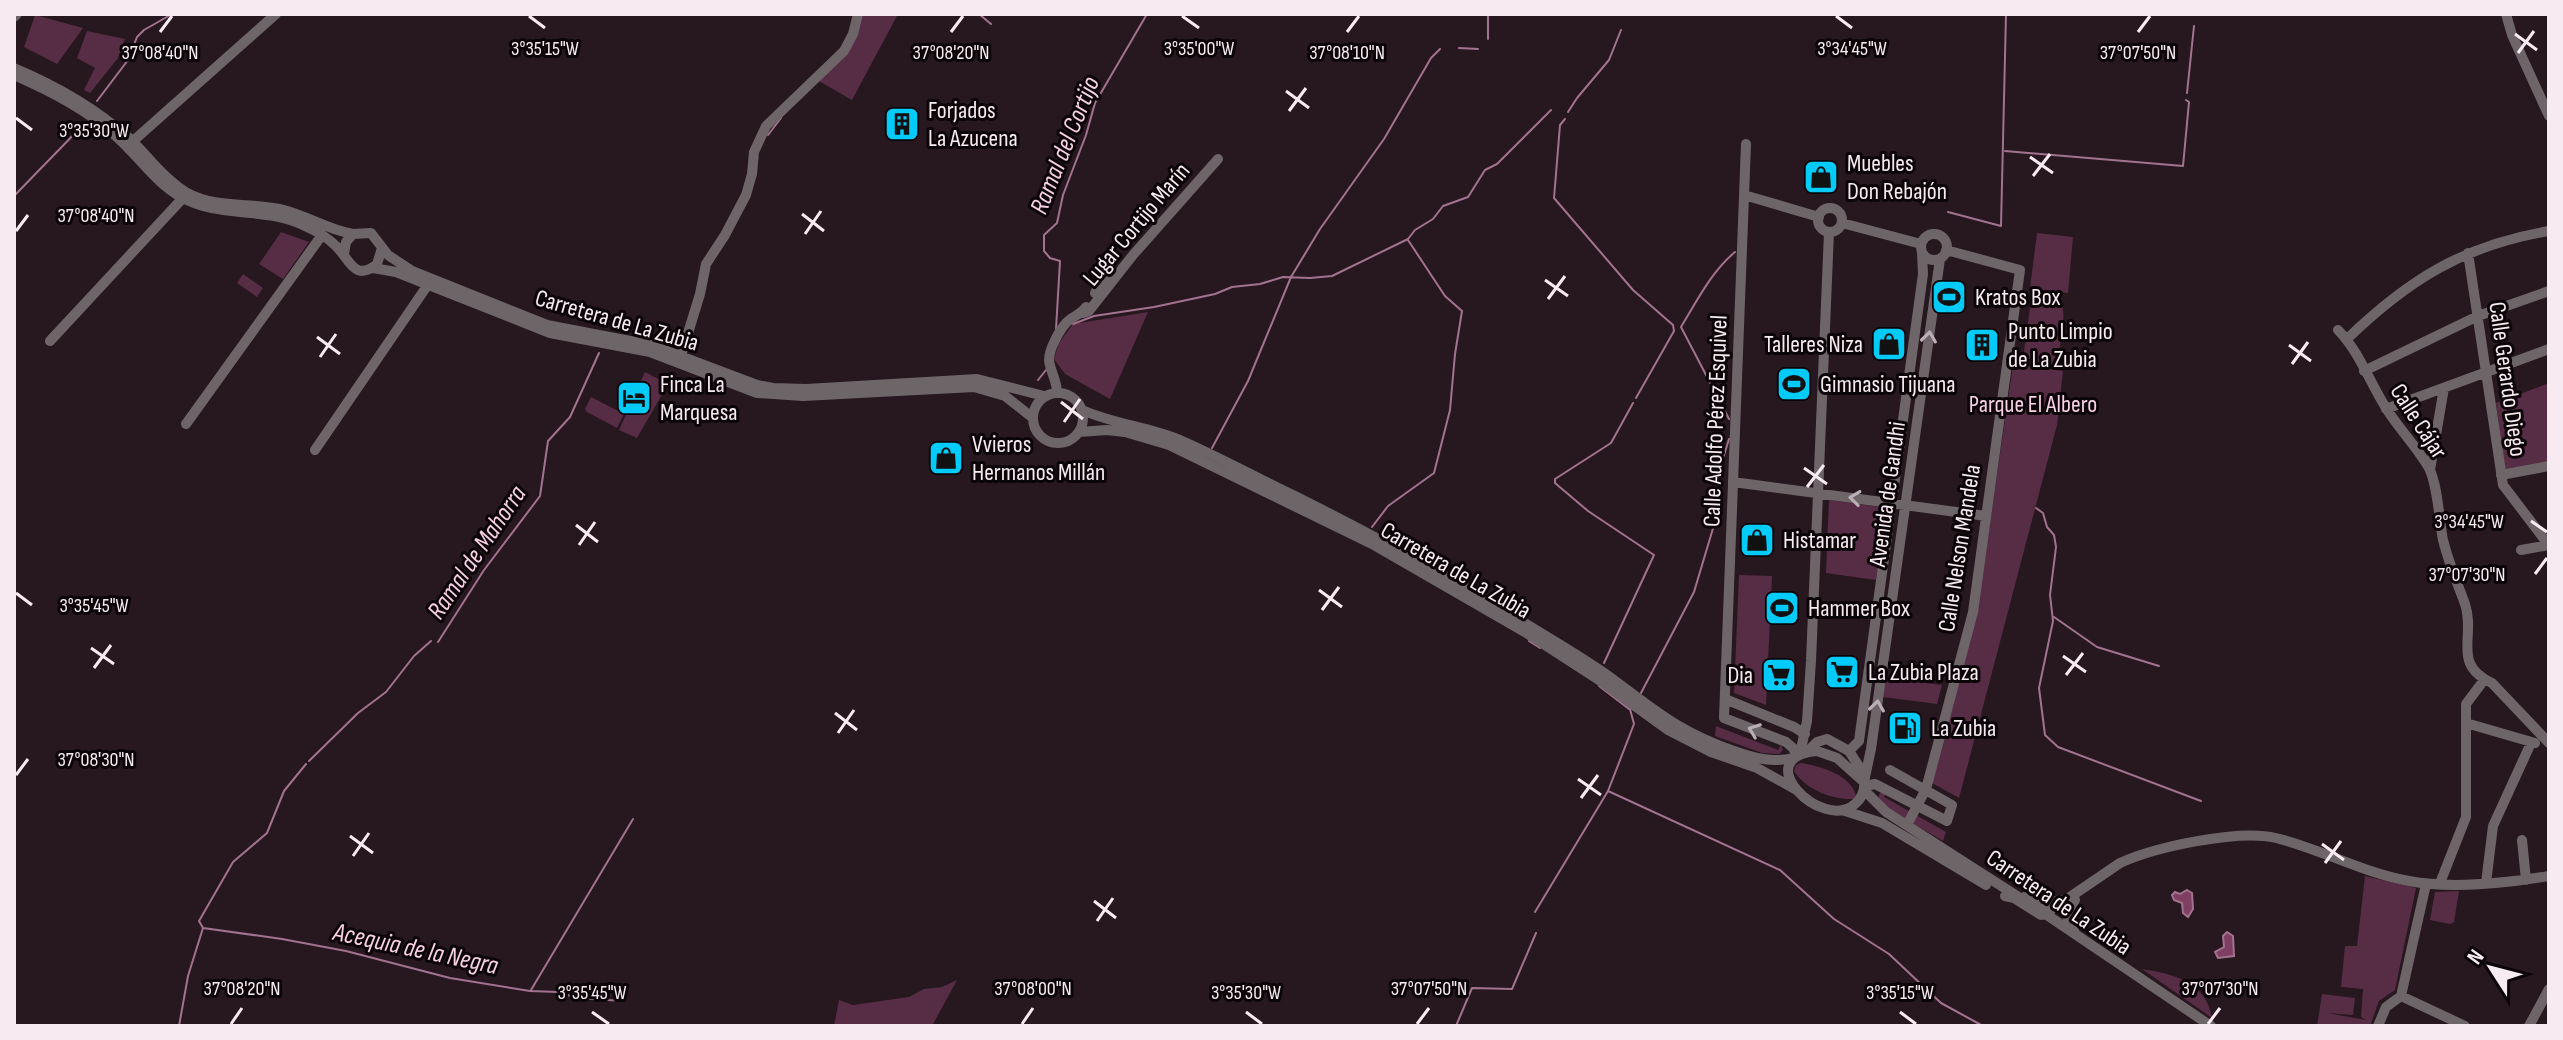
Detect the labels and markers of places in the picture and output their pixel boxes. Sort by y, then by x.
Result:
place label: Forjados La Azucena [928,96,1018,153]
building icon: Forjados La Azucena [883,105,921,143]
place label: Muebles Don Rebajón [1847,149,1947,206]
shop icon: Muebles Don Rebajón [1802,158,1840,196]
sports icon: Kratos Box [1930,278,1968,316]
place label: Kratos Box [1975,283,2060,312]
place label: Punto Limpio de La Zubia [2008,317,2113,374]
shop icon: Talleres Niza [1870,325,1908,363]
building icon: Punto Limpio de La Zubia [1963,326,2001,364]
place label: Talleres Niza [1764,330,1863,359]
sports icon: Gimnasio Tijuana [1775,365,1813,403]
place label: Finca La Marquesa [660,370,737,427]
place label: Gimnasio Tijuana [1820,370,1956,399]
hotel icon: Finca La Marquesa [615,379,653,417]
place label: Vvieros Hermanos Millán [972,430,1105,487]
shop icon: Vvieros Hermanos Millán [927,439,965,477]
shop icon: Histamar [1738,521,1776,559]
place label: Histamar [1783,526,1856,555]
sports icon: Hammer Box [1763,589,1801,627]
place label: Hammer Box [1808,594,1910,623]
supermarket icon: La Zubia Plaza [1823,653,1861,691]
supermarket icon: Dia [1760,656,1798,694]
place label: La Zubia Plaza [1868,658,1979,687]
place label: Dia [1727,661,1753,690]
fuel station icon: La Zubia [1886,709,1924,747]
place label: La Zubia [1931,714,1996,743]

